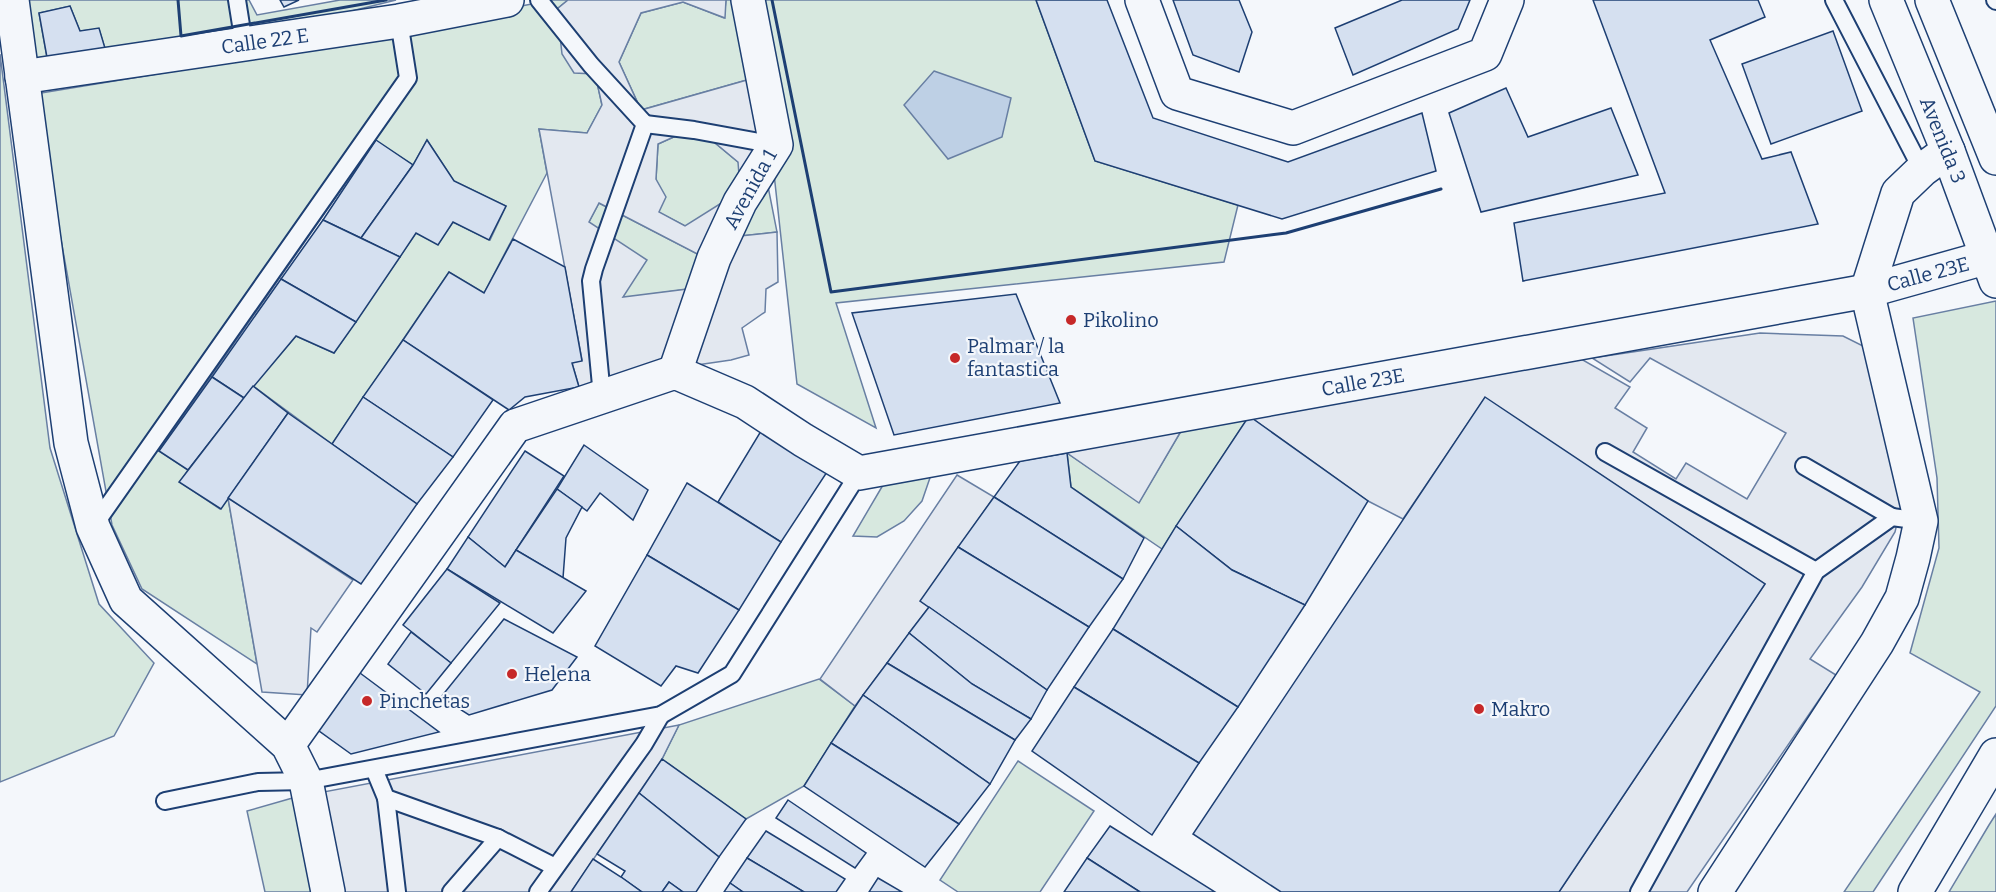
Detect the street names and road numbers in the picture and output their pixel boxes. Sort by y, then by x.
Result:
street label: Calle 22 E [220,23,310,59]
street label: Avenida 3 [1915,93,1971,187]
street label: Avenida 1 [718,145,782,233]
street label: Calle 23E [1884,252,1972,296]
street label: Calle 23E [1320,363,1406,401]

